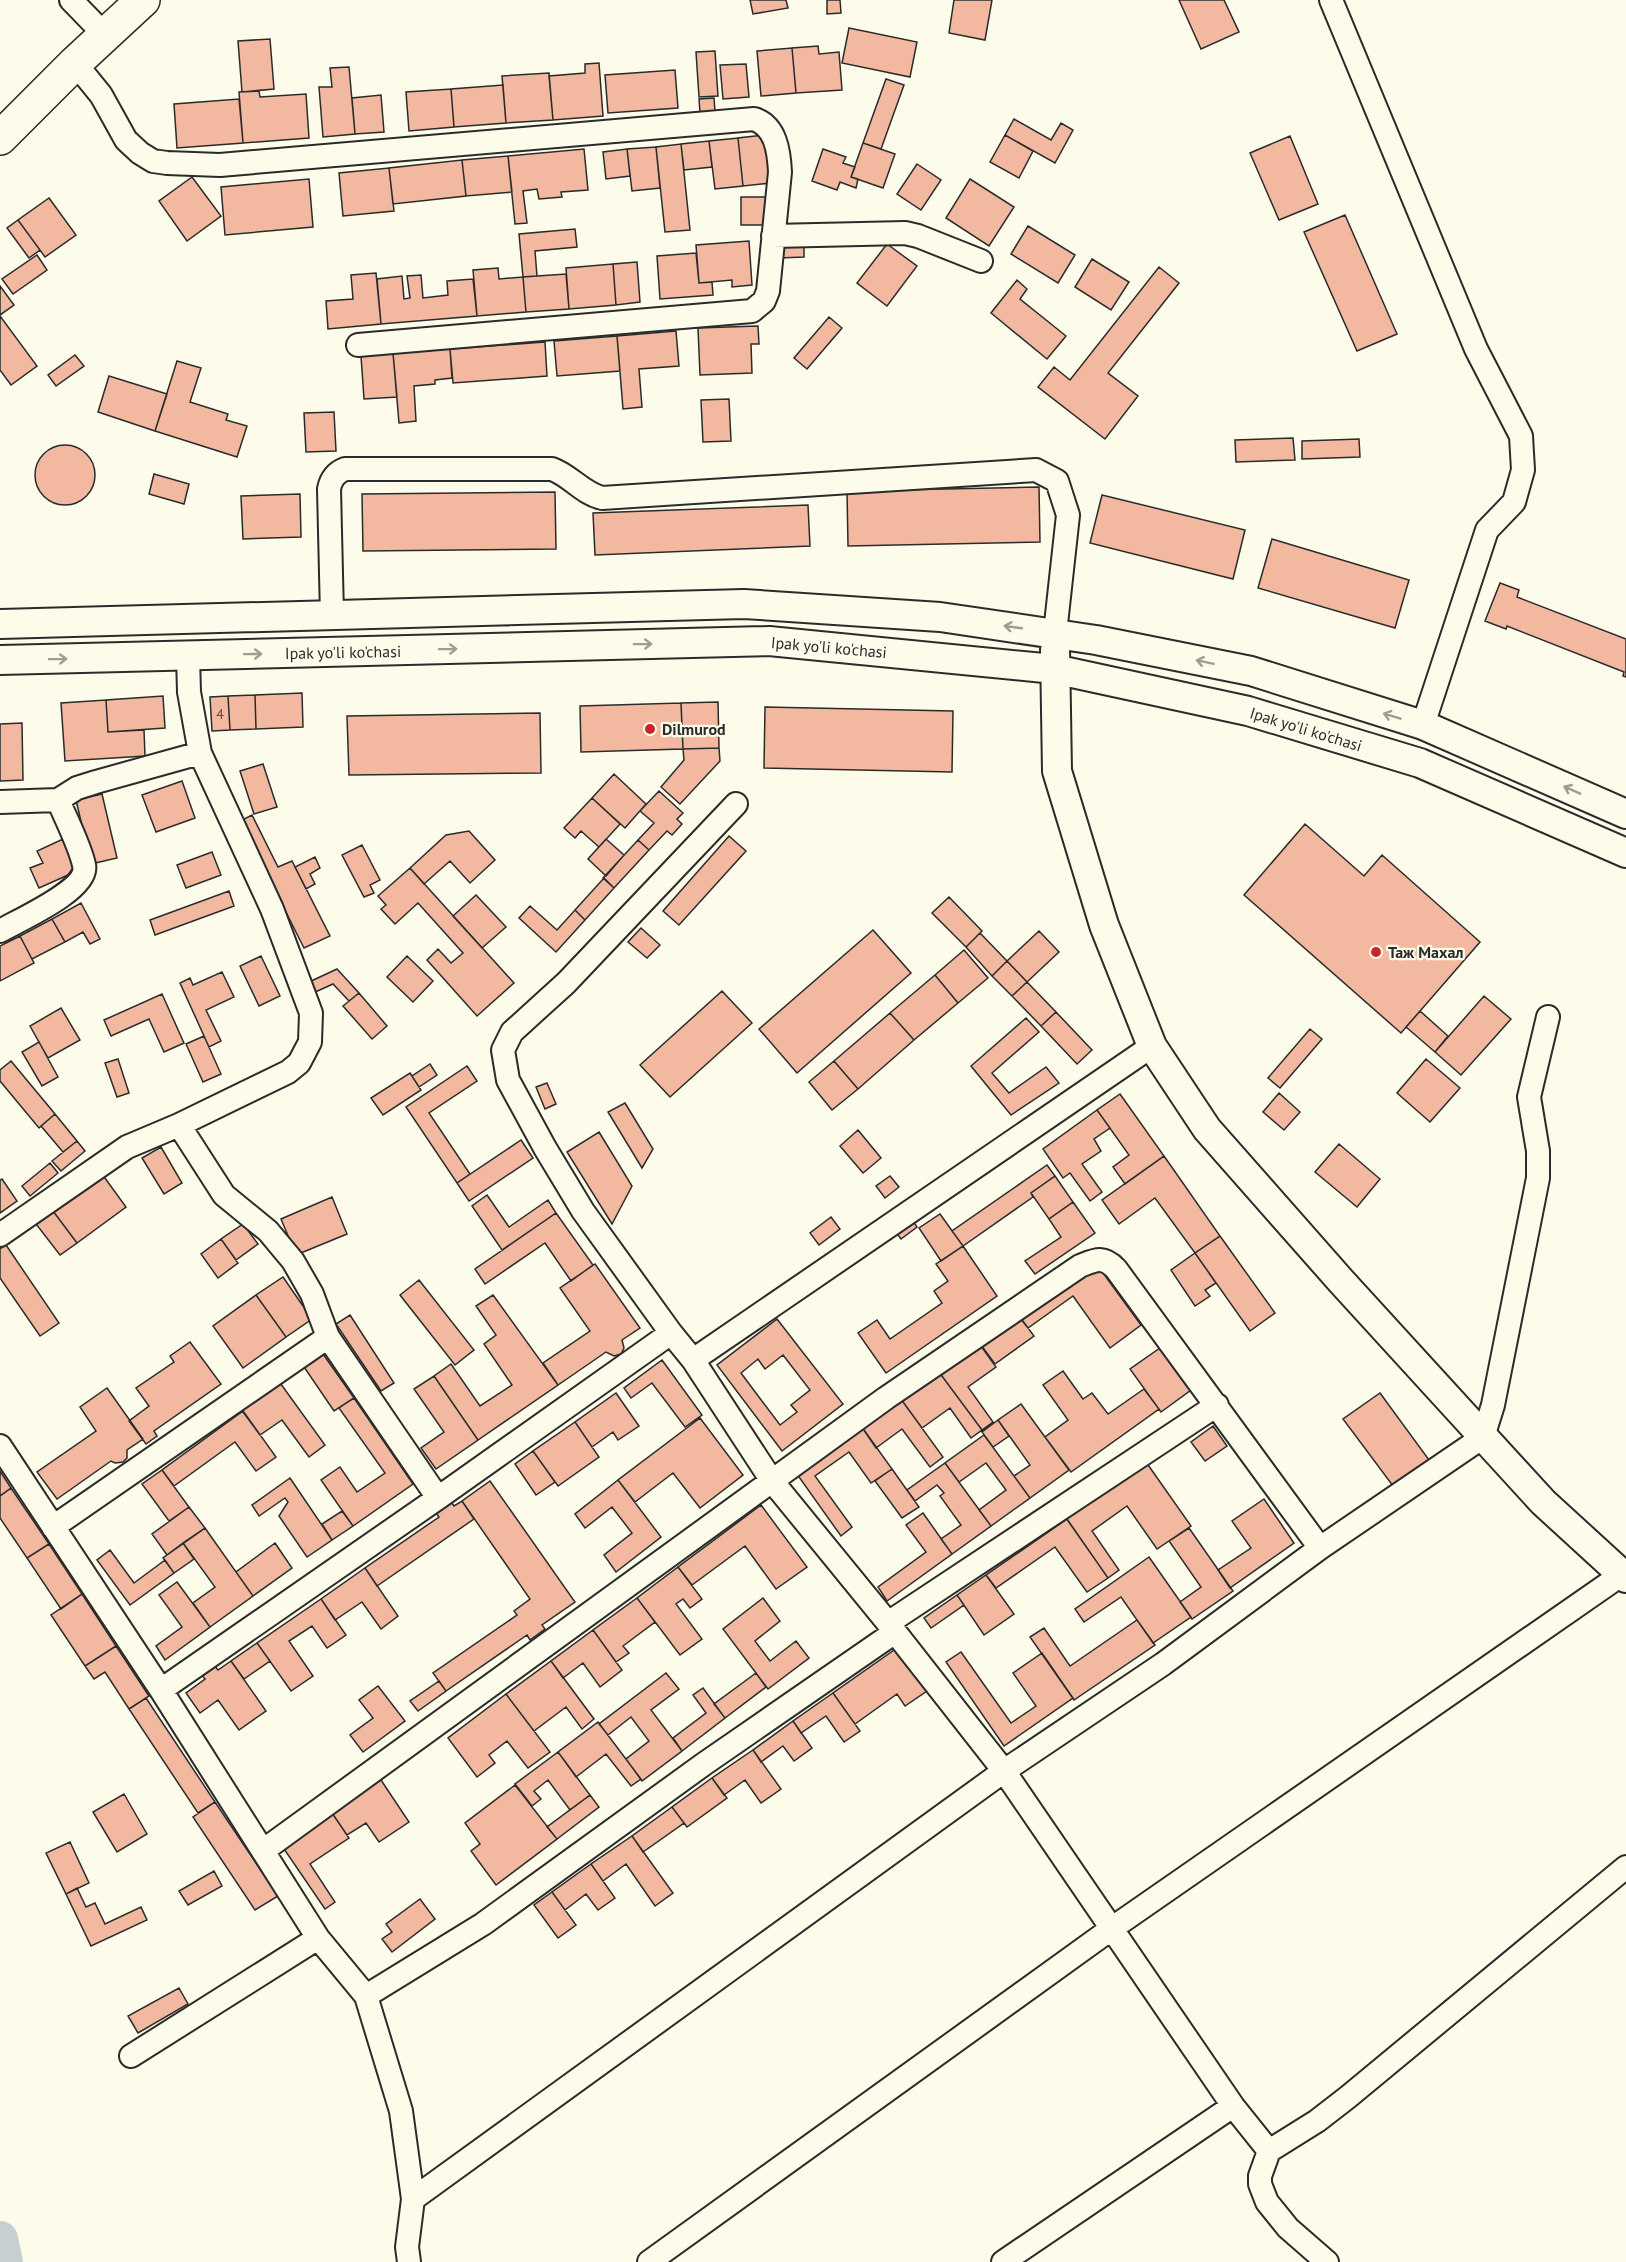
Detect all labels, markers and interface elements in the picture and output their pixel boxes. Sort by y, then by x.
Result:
one-way arrow [1004,622,1024,633]
street label: Ipak yo'li ko'chasi [770,632,888,662]
one-way arrow [633,639,653,650]
street label: Ipak yo'li ko'chasi [285,641,401,663]
one-way arrow [438,644,458,655]
one-way arrow [243,648,263,660]
one-way arrow [48,653,68,665]
one-way arrow [1196,656,1215,667]
street label: Ipak yo'li ko'chasi [1248,702,1364,756]
house number: 4 [216,705,224,723]
one-way arrow [1383,710,1402,721]
place label: Dilmurod [662,719,726,739]
marker: Dilmurod [643,722,657,736]
one-way arrow [1564,784,1582,796]
place label: Таж Махал [1388,942,1464,962]
marker: Таж Махал [1369,945,1383,959]

